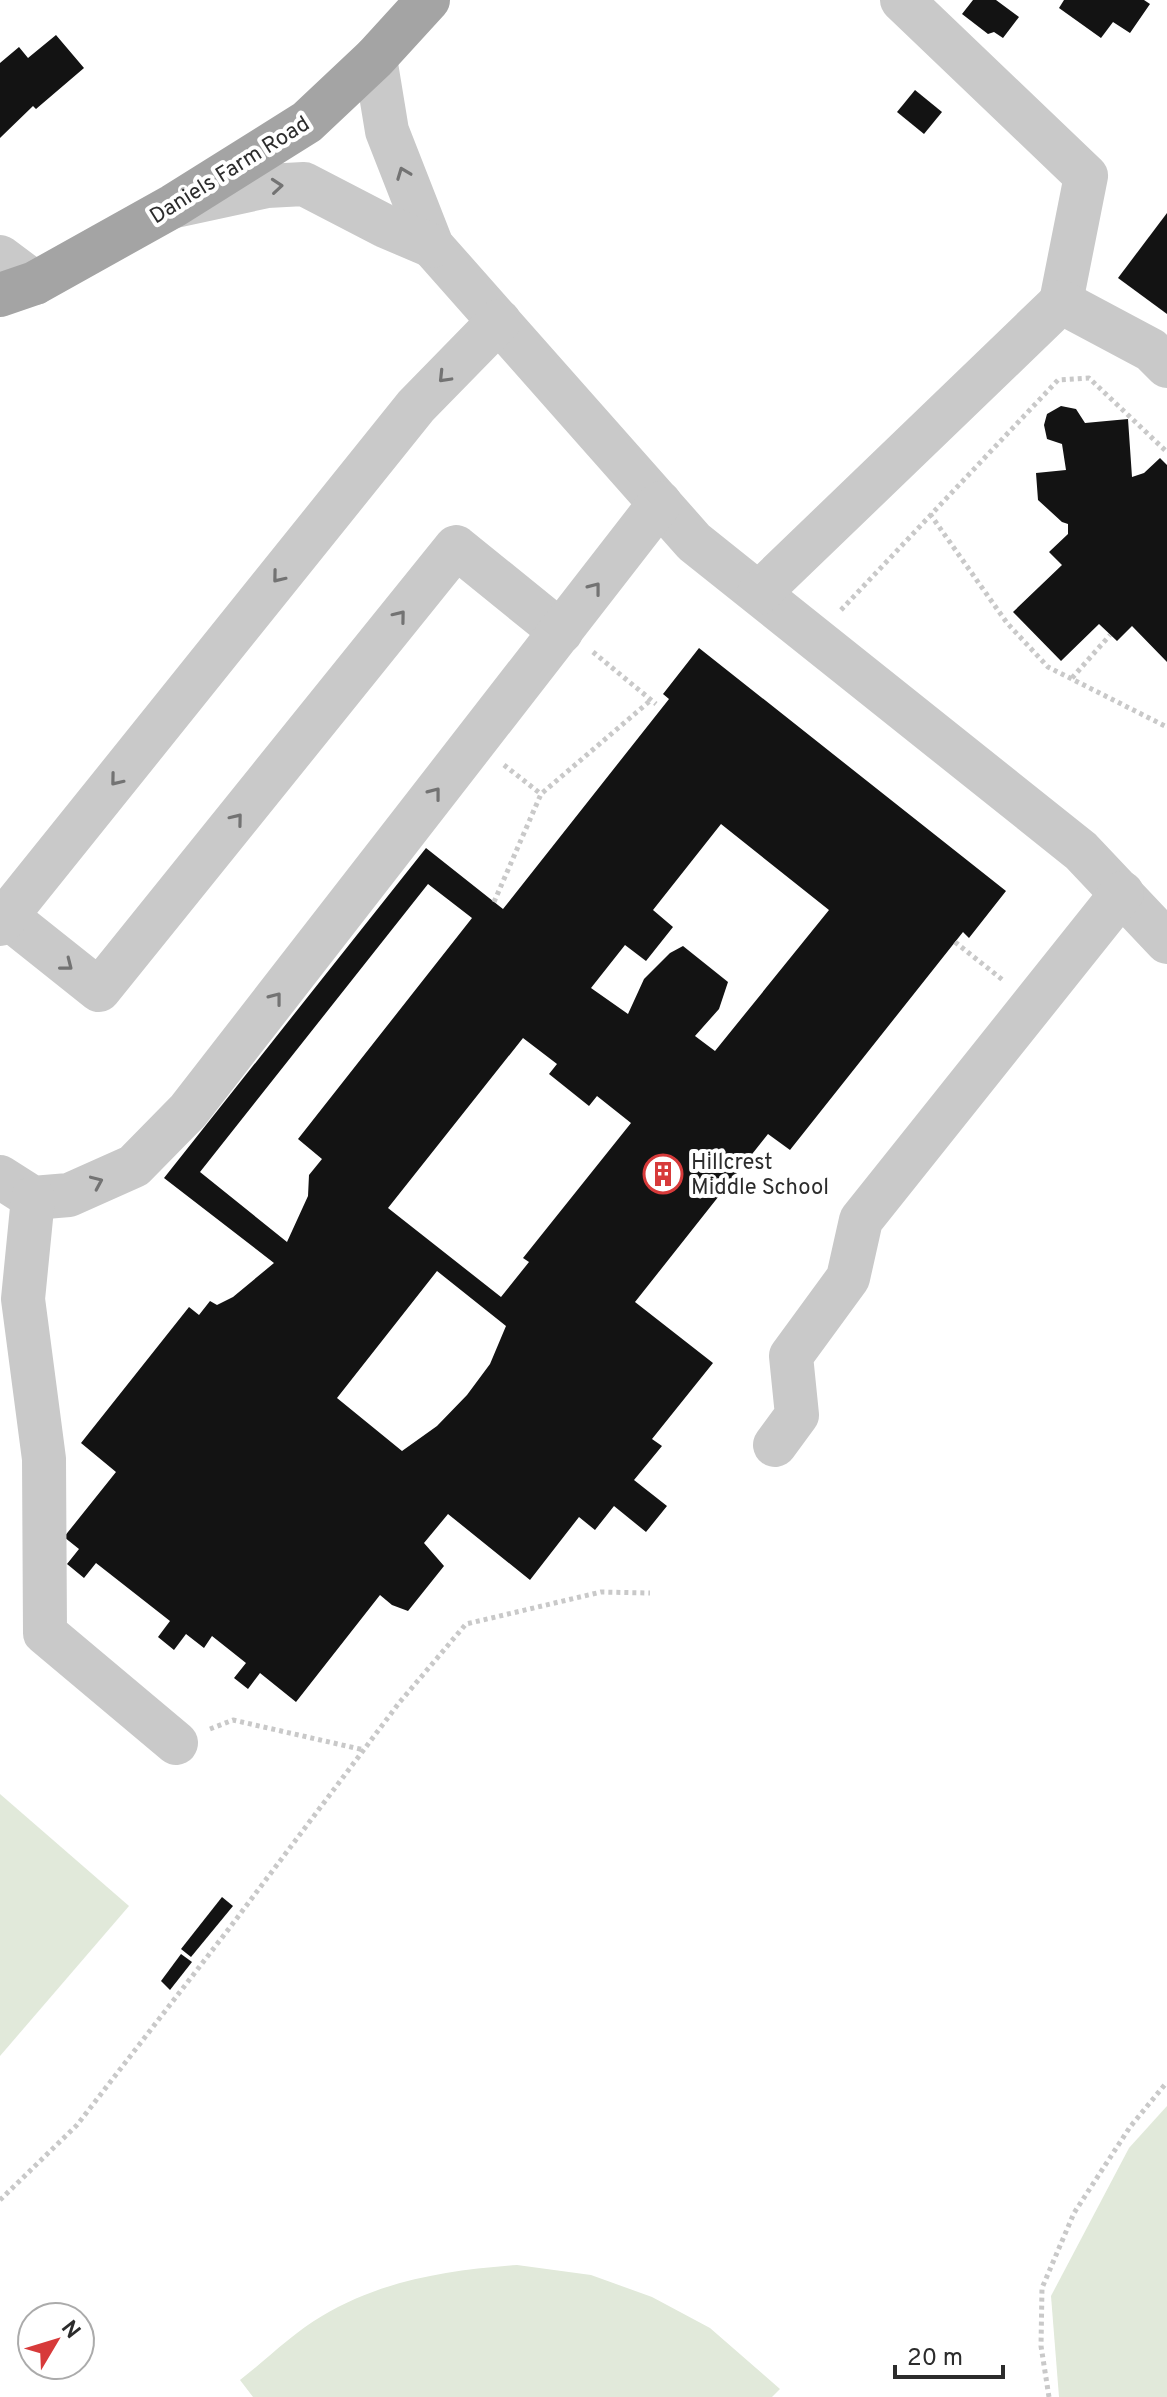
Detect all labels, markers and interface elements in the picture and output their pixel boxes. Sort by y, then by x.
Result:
street label: Daniels Farm Road [146,111,315,231]
one-way arrow [396,167,413,181]
one-way arrow [271,178,284,195]
one-way arrow [439,368,453,382]
one-way arrow [273,568,288,582]
one-way arrow [585,583,600,597]
one-way arrow [391,610,405,625]
one-way arrow [111,771,125,786]
one-way arrow [426,787,440,802]
one-way arrow [227,813,242,828]
one-way arrow [58,955,73,969]
one-way arrow [266,993,281,1007]
place label: Hillcrest Middle School [691,1150,829,1202]
building icon: Hillcrest Middle School [642,1153,684,1195]
one-way arrow [89,1176,103,1192]
north arrow [16,2301,96,2381]
text: N [54,2316,85,2345]
scale bar [895,2329,1003,2379]
text: 20 m [907,2344,963,2374]

